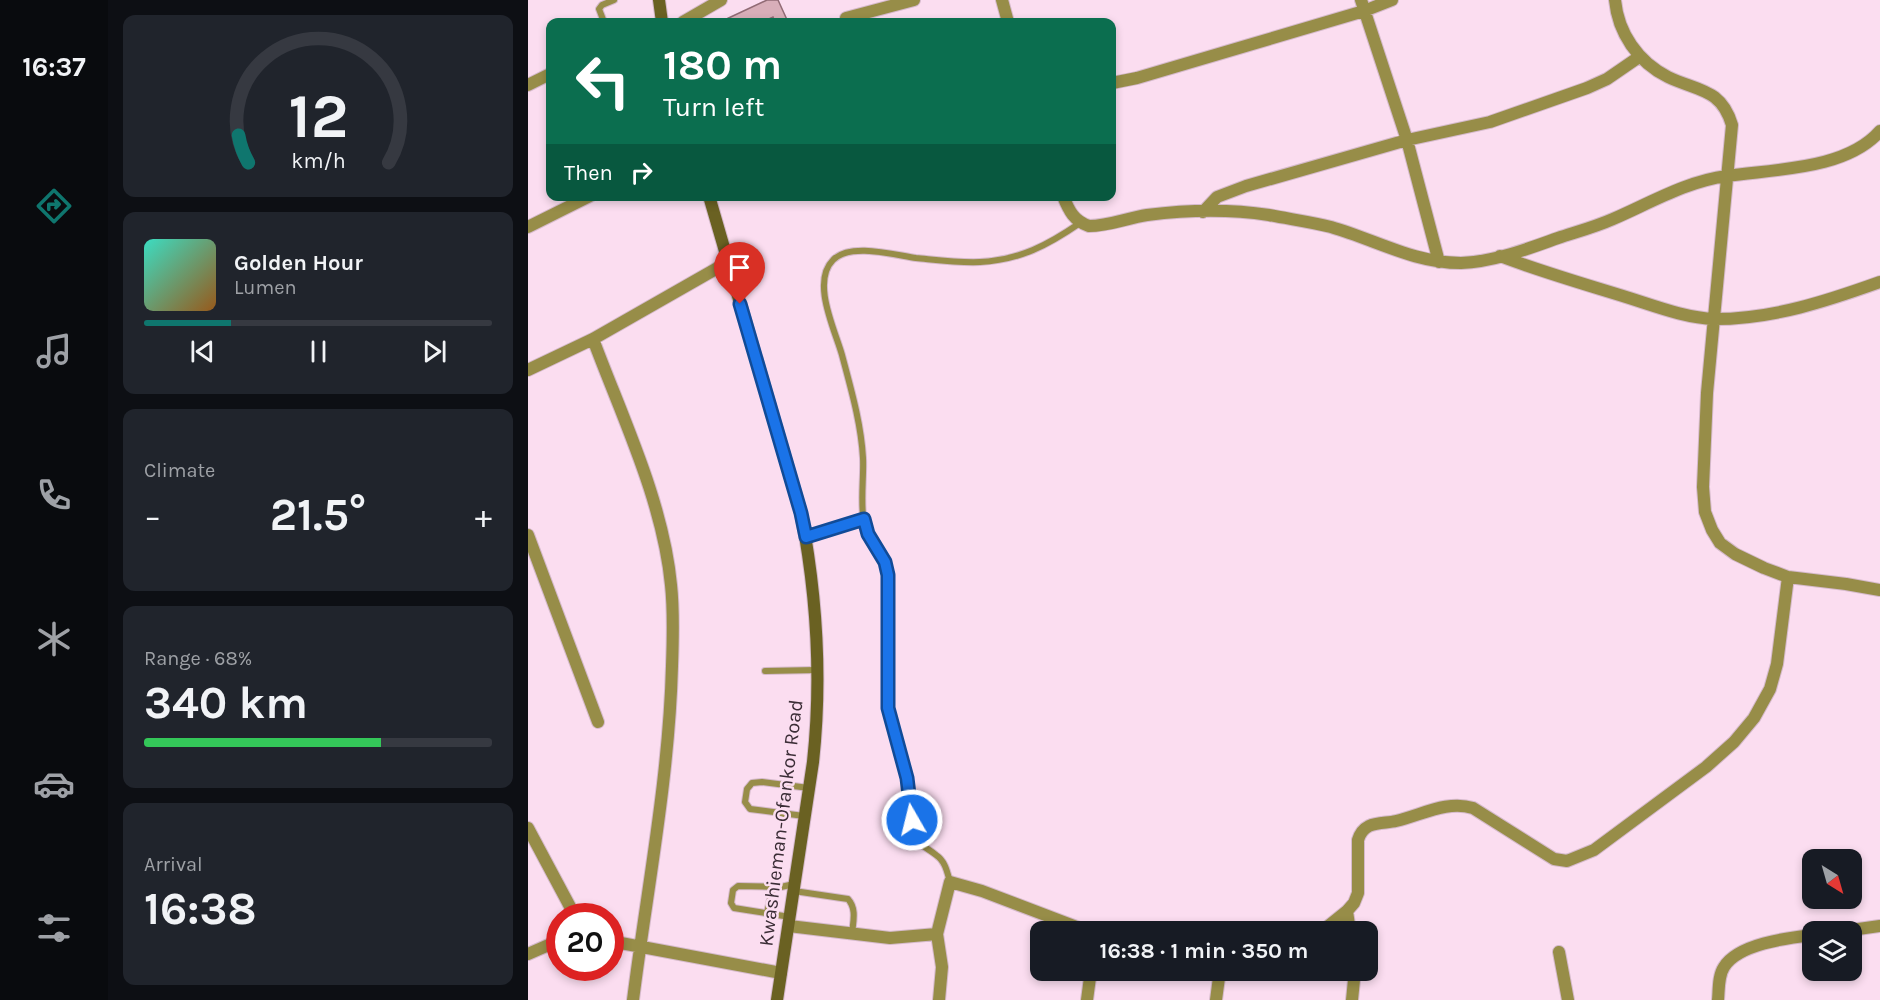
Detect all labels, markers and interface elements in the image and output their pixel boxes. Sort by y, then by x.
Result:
text: 180 m [663,40,782,90]
icon: left [564,42,642,120]
text: 16:37 [22,51,86,83]
text: 12 [288,80,348,153]
text: Turn left [663,91,764,123]
text: km/h [291,148,345,173]
icon: right [625,156,658,189]
text: Then [564,160,613,186]
icon: directions [33,185,75,227]
pin [714,242,765,304]
text: Golden Hour [234,250,363,276]
icon: arrive [723,251,756,284]
text: Lumen [234,276,297,299]
icon: music [33,330,75,372]
icon: previous [186,335,219,368]
icon: pause [302,335,335,368]
icon: next [418,335,451,368]
text: Climate [144,459,215,482]
icon: phone [33,474,75,516]
text: 21.5° [270,489,366,541]
text: − [144,497,161,535]
text: + [475,497,492,535]
icon: climate [33,618,75,660]
text: Range · 68% [144,647,252,670]
text: 340 km [144,677,308,729]
street label: Kwashieman-Ofankor Road [754,698,808,948]
icon: car [33,763,75,805]
position arrow [880,788,944,852]
north arrow [1802,849,1862,909]
map controls [1802,849,1862,981]
text: Arrival [144,853,203,876]
text: 16:38 [144,883,257,935]
speed limit sign: 20 [546,903,624,981]
icon: filters [33,907,75,949]
button: layers [1802,921,1862,981]
text: 16:38 · 1 min · 350 m [1100,938,1308,964]

